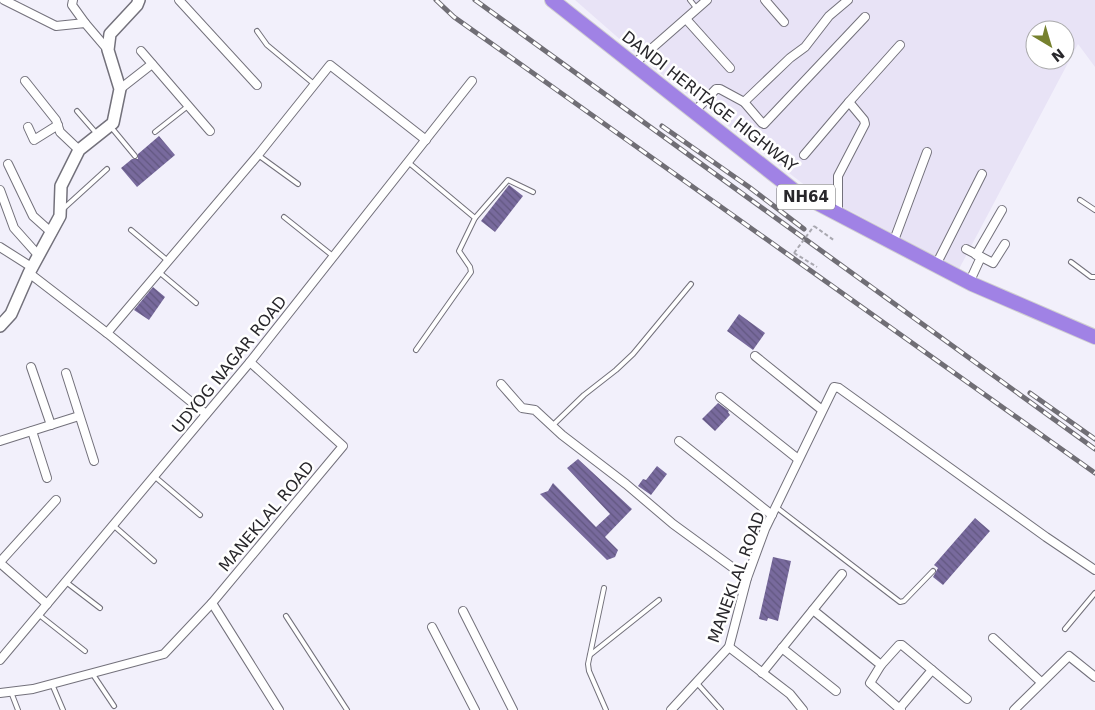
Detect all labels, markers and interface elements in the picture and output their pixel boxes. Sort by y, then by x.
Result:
north arrow [1025,20,1075,70]
street label: DANDI HERITAGE HIGHWAY [618,27,801,176]
text: N [1048,45,1068,65]
road number: NH64 [777,184,835,210]
street label: UDYOG NAGAR ROAD [168,292,291,437]
street label: MANEKLAL ROAD [215,457,318,575]
street label: MANEKLAL ROAD [704,509,769,645]

